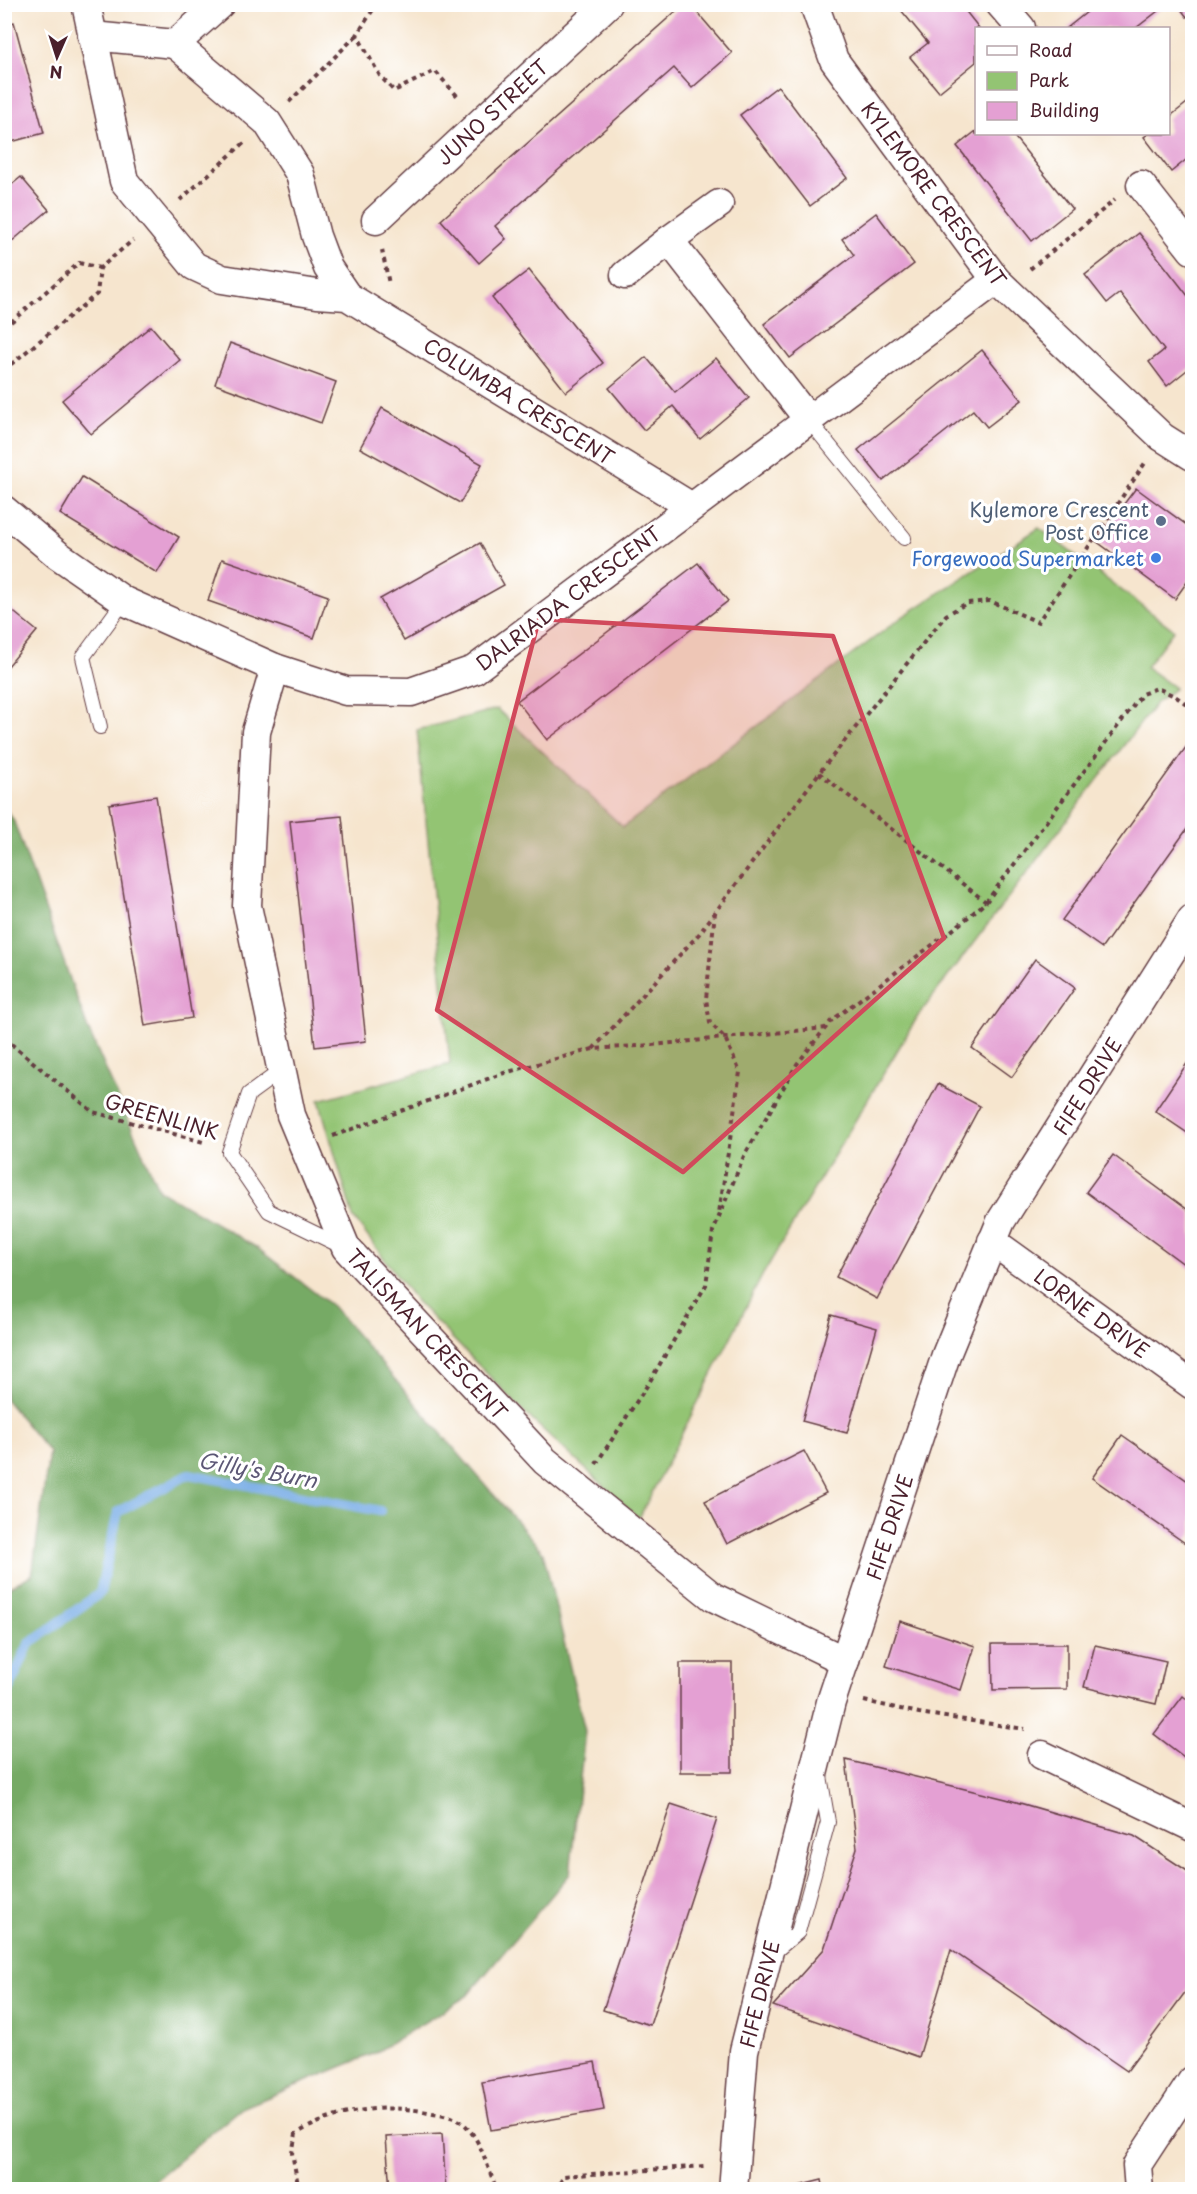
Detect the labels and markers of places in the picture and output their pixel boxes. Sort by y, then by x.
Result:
place label: Kylemore Crescent Post Office [970,494,1149,547]
marker: Kylemore Crescent Post Office [1154,514,1168,528]
place label: Forgewood Supermarket [911,543,1144,573]
marker: Forgewood Supermarket [1149,551,1163,565]

